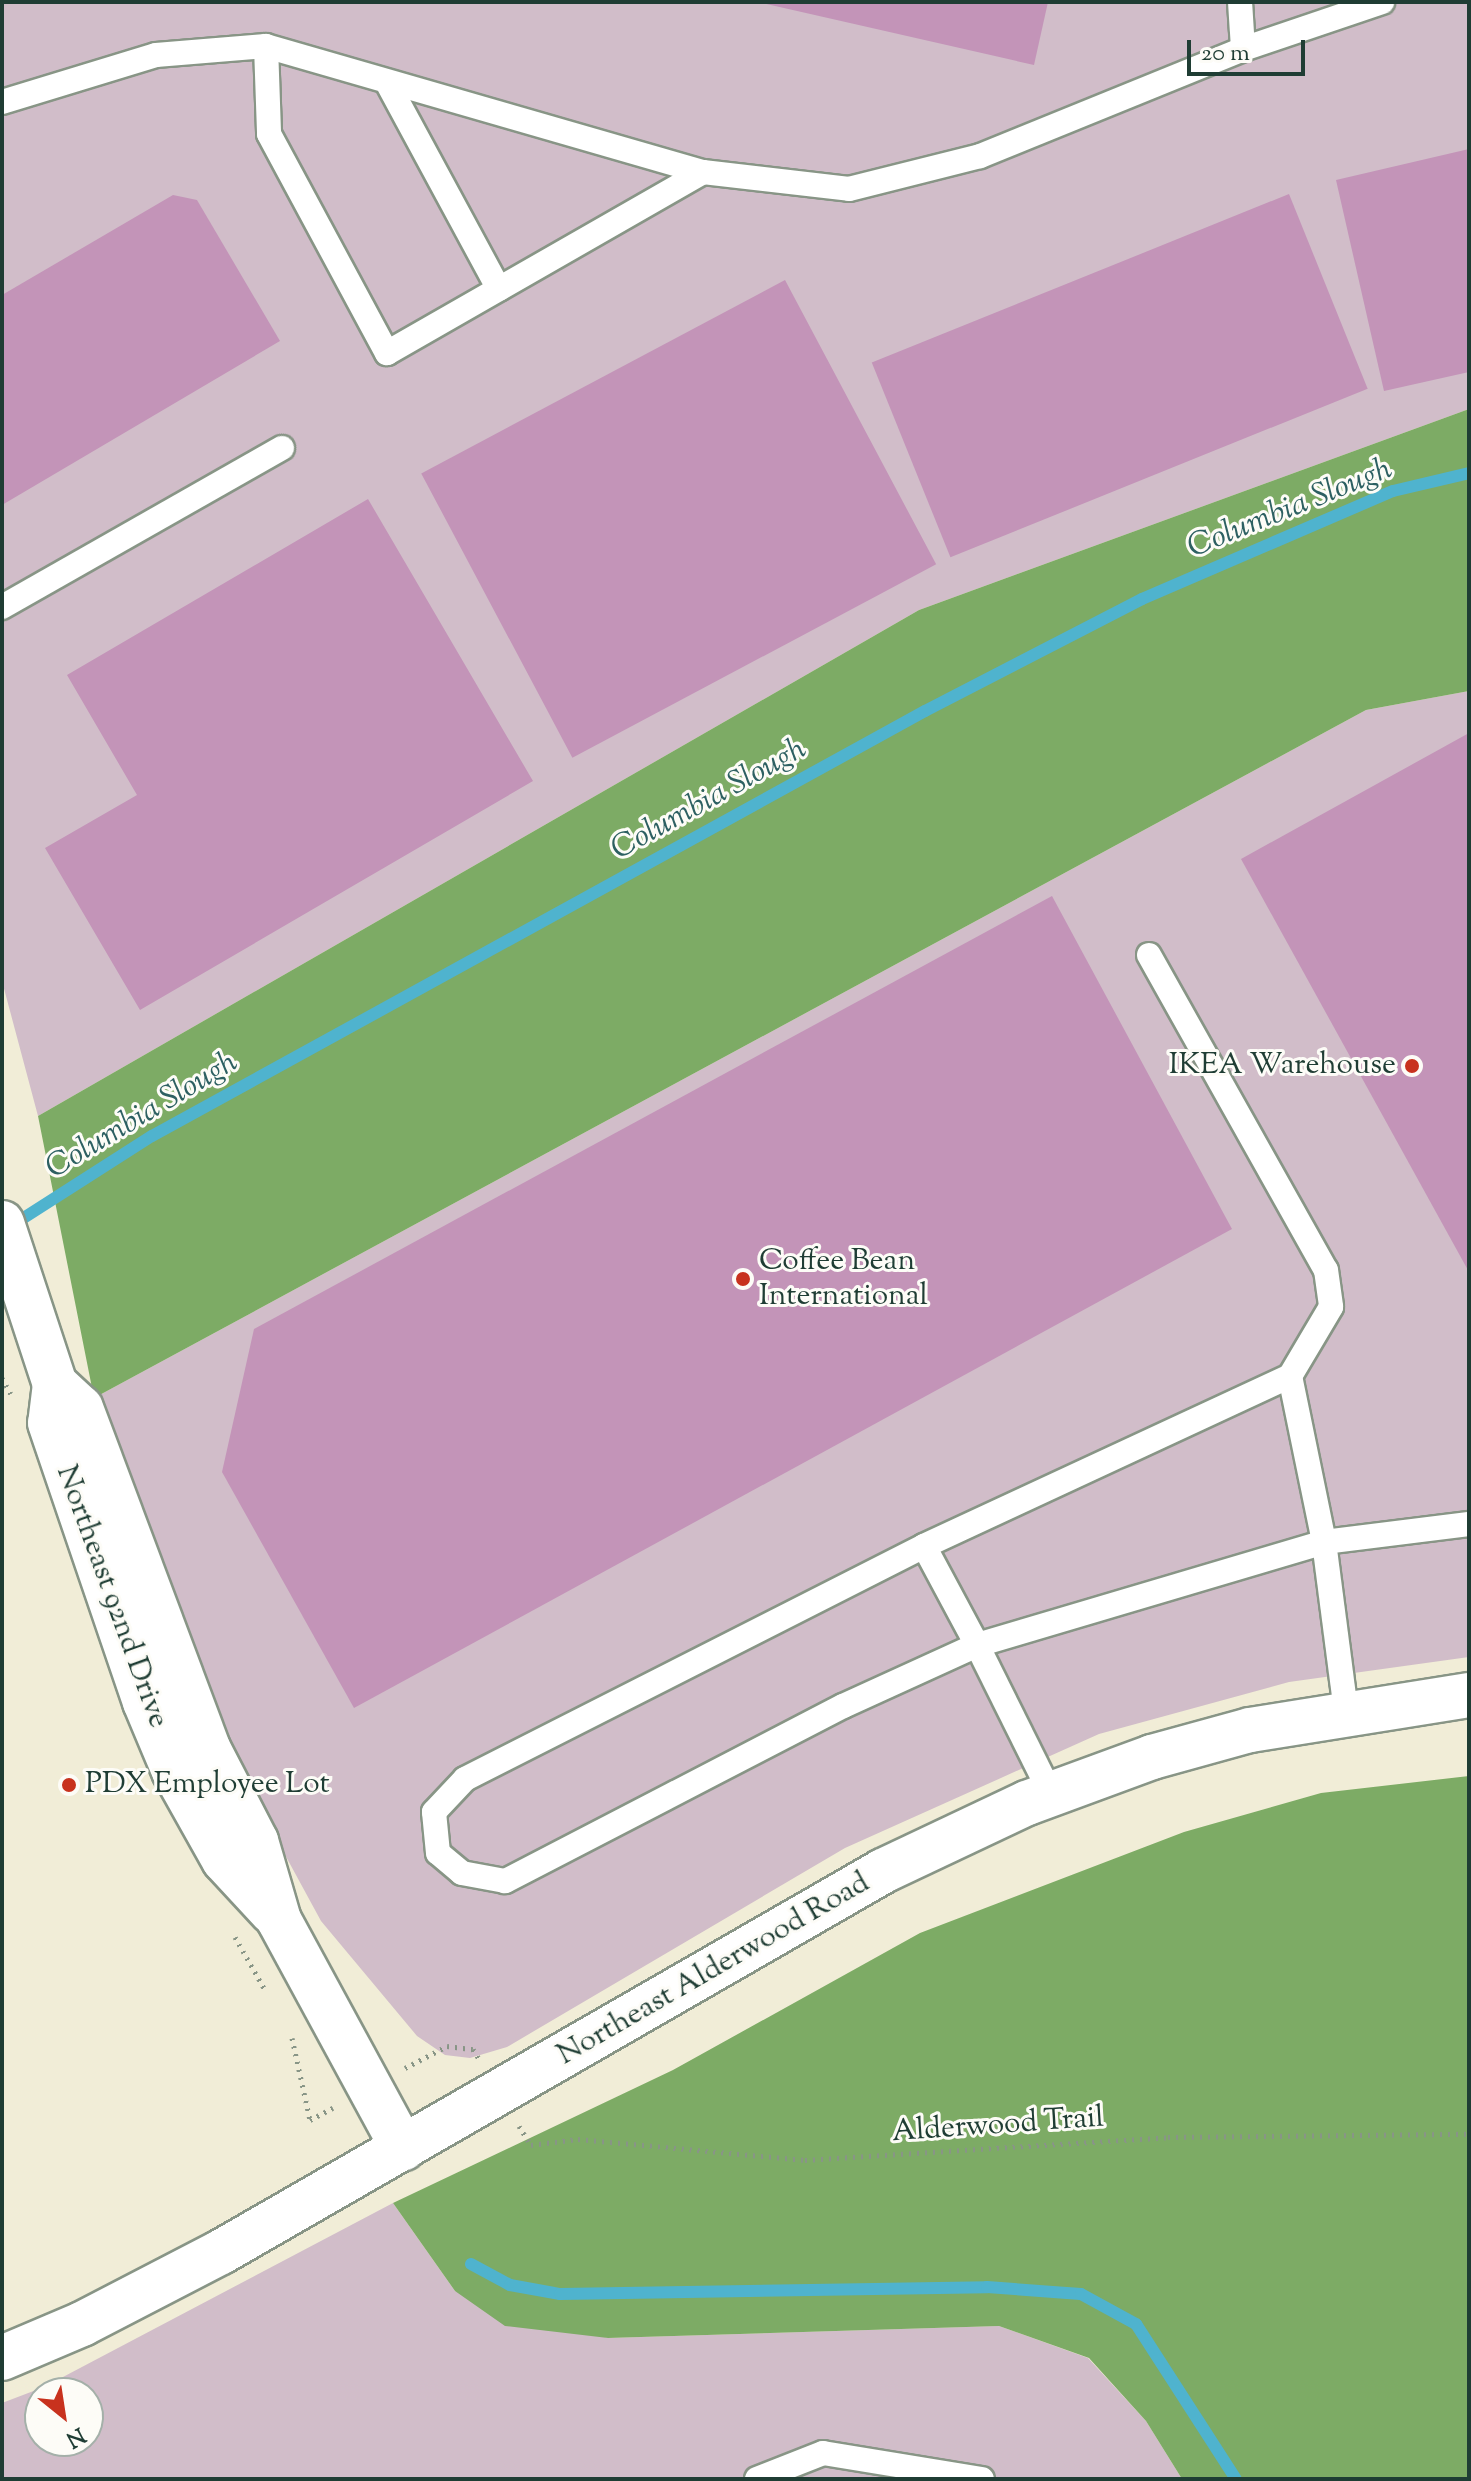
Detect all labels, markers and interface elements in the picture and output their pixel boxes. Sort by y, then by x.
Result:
scale bar [1191,24,1309,74]
text: 20 m [1201,37,1250,71]
water label: Columbia Slough [1182,451,1398,567]
water label: Columbia Slough [605,731,813,869]
water label: Columbia Slough [39,1044,245,1188]
place label: IKEA Warehouse [1169,1048,1396,1084]
marker: IKEA Warehouse [1403,1057,1421,1075]
place label: Coffee Bean International [759,1244,928,1314]
marker: Coffee Bean International [734,1270,752,1288]
street label: Northeast 92nd Drive [47,1461,175,1733]
place label: PDX Employee Lot [85,1767,330,1803]
marker: PDX Employee Lot [60,1776,78,1794]
street label: Northeast Alderwood Road [552,1866,876,2074]
street label: Alderwood Trail [891,2101,1105,2151]
north arrow [24,2377,104,2457]
text: N [59,2418,91,2454]

